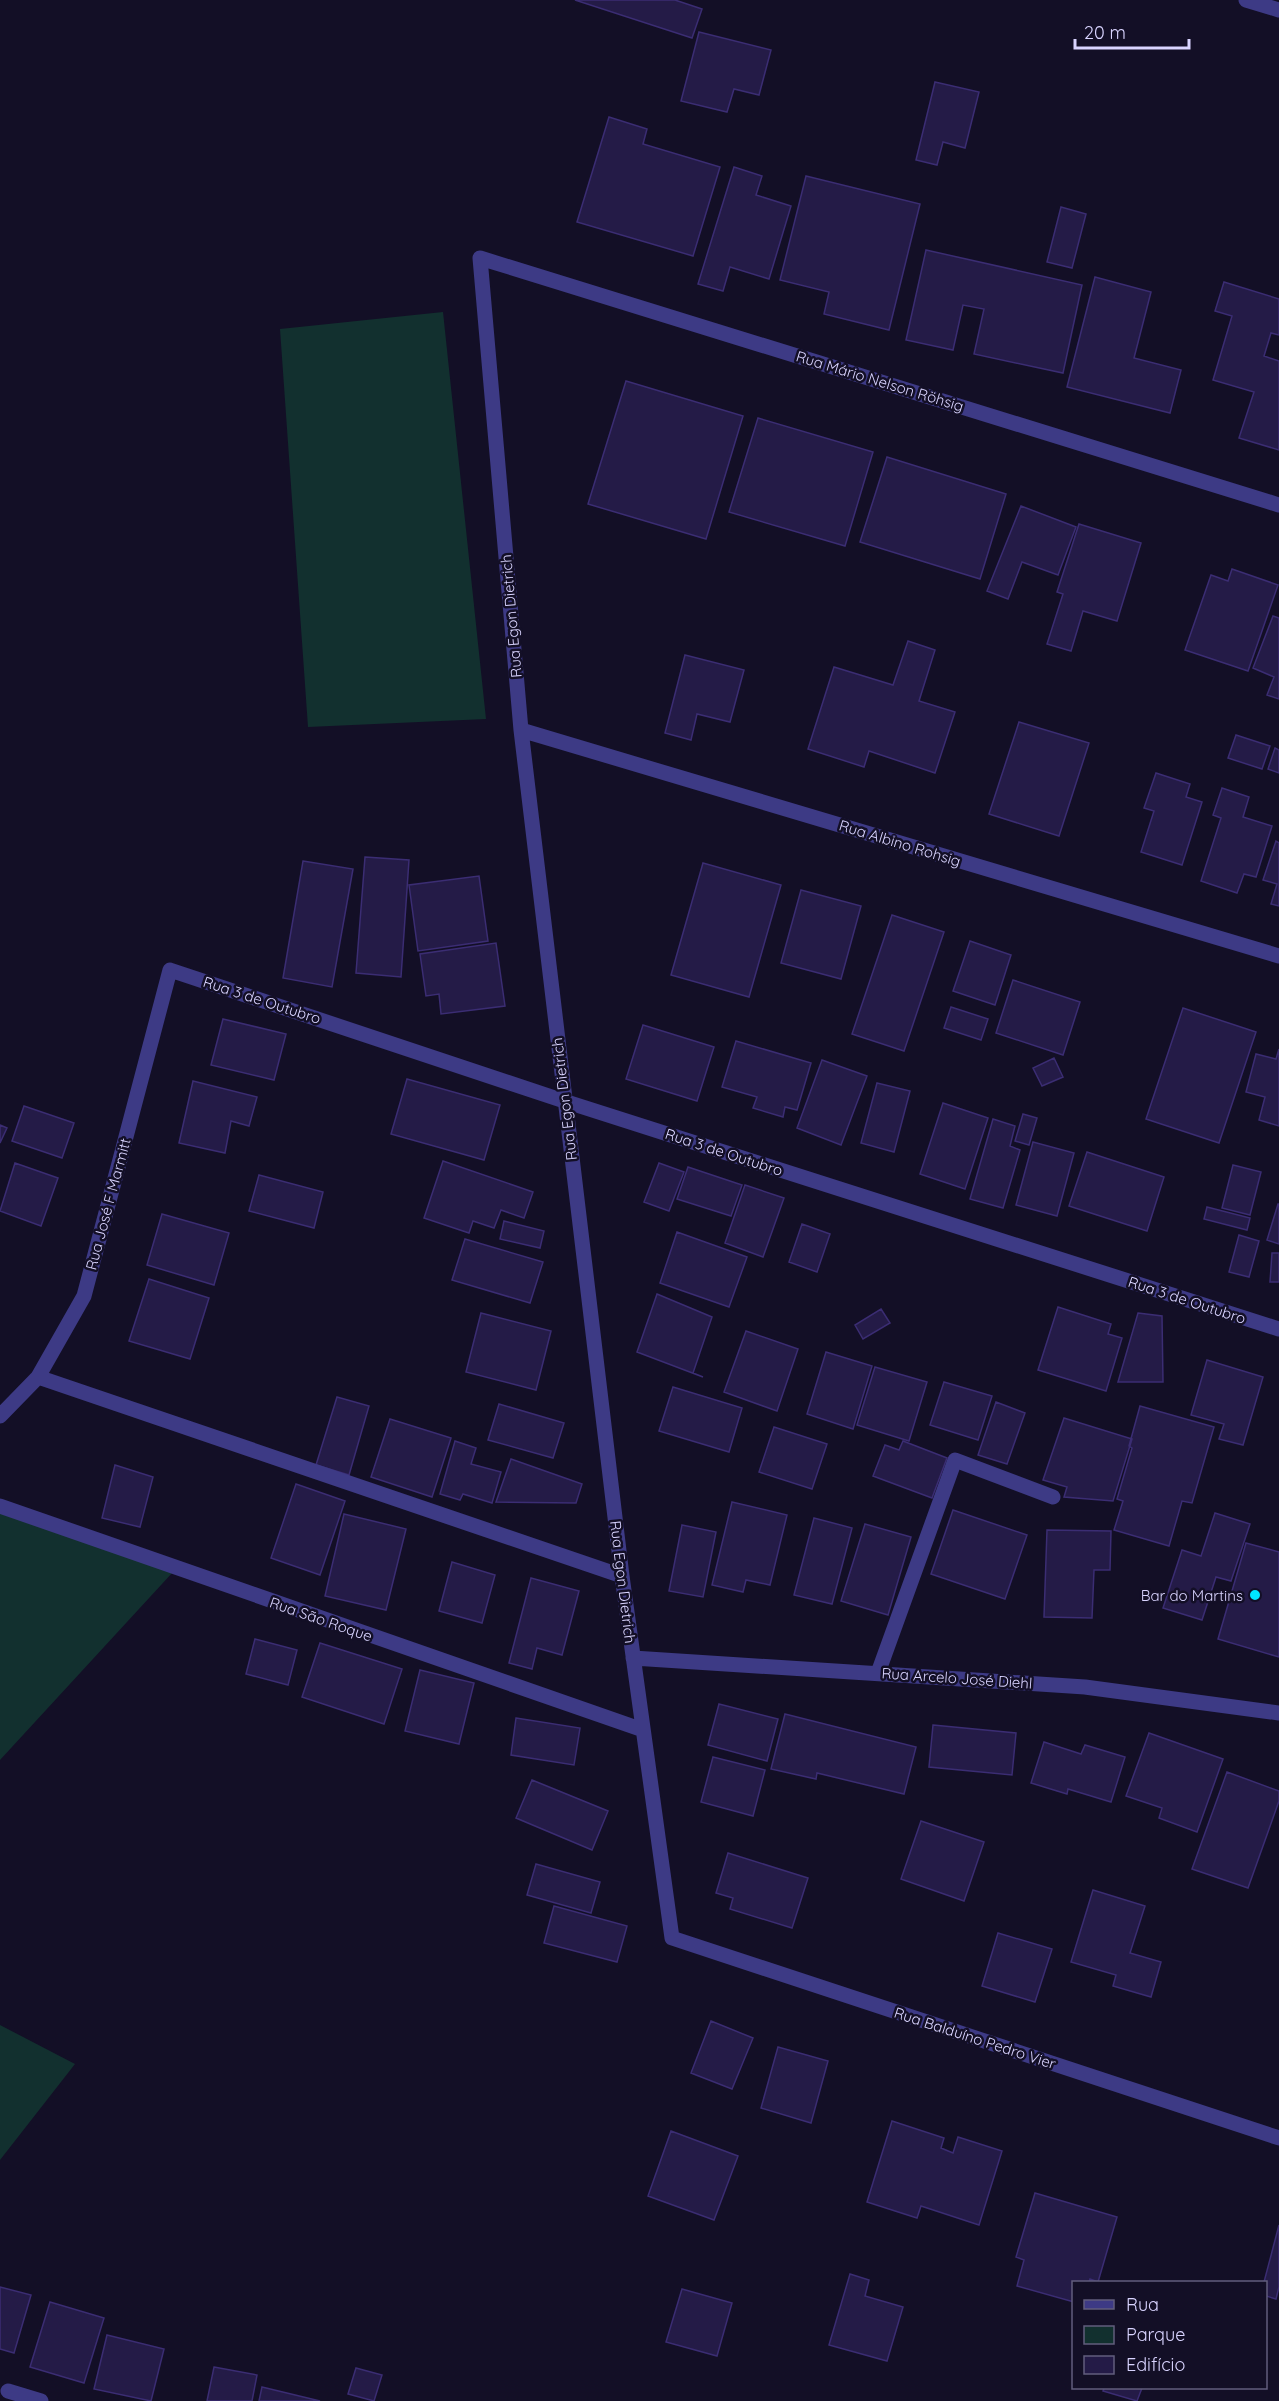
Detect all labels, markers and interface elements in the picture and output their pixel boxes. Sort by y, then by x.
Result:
scale bar [1075,12,1189,50]
text: 20 m [1084,21,1126,44]
street label: Rua Mário Nelson Röhsig [794,346,966,416]
street label: Rua Egon Dietrich [496,554,526,678]
street label: Rua Albino Rohsig [837,815,963,871]
street label: Rua 3 de Outubro [201,972,323,1028]
street label: Rua Egon Dietrich [547,1036,581,1162]
street label: Rua 3 de Outubro [663,1124,785,1180]
street label: Rua José F Marmitt [81,1136,135,1272]
street label: Rua 3 de Outubro [1126,1272,1248,1328]
street label: Rua Egon Dietrich [606,1519,640,1645]
place label: Bar do Martins [1141,1586,1243,1605]
marker: Bar do Martins [1248,1588,1262,1602]
street label: Rua São Roque [267,1593,375,1645]
street label: Rua Arcelo José Diehl [881,1663,1033,1693]
street label: Rua Balduíno Pedro Vier [892,2003,1059,2073]
legend [1072,2281,1267,2389]
text: Rua [1126,2293,1159,2316]
text: Parque [1126,2323,1185,2346]
text: Edifício [1126,2353,1185,2376]

